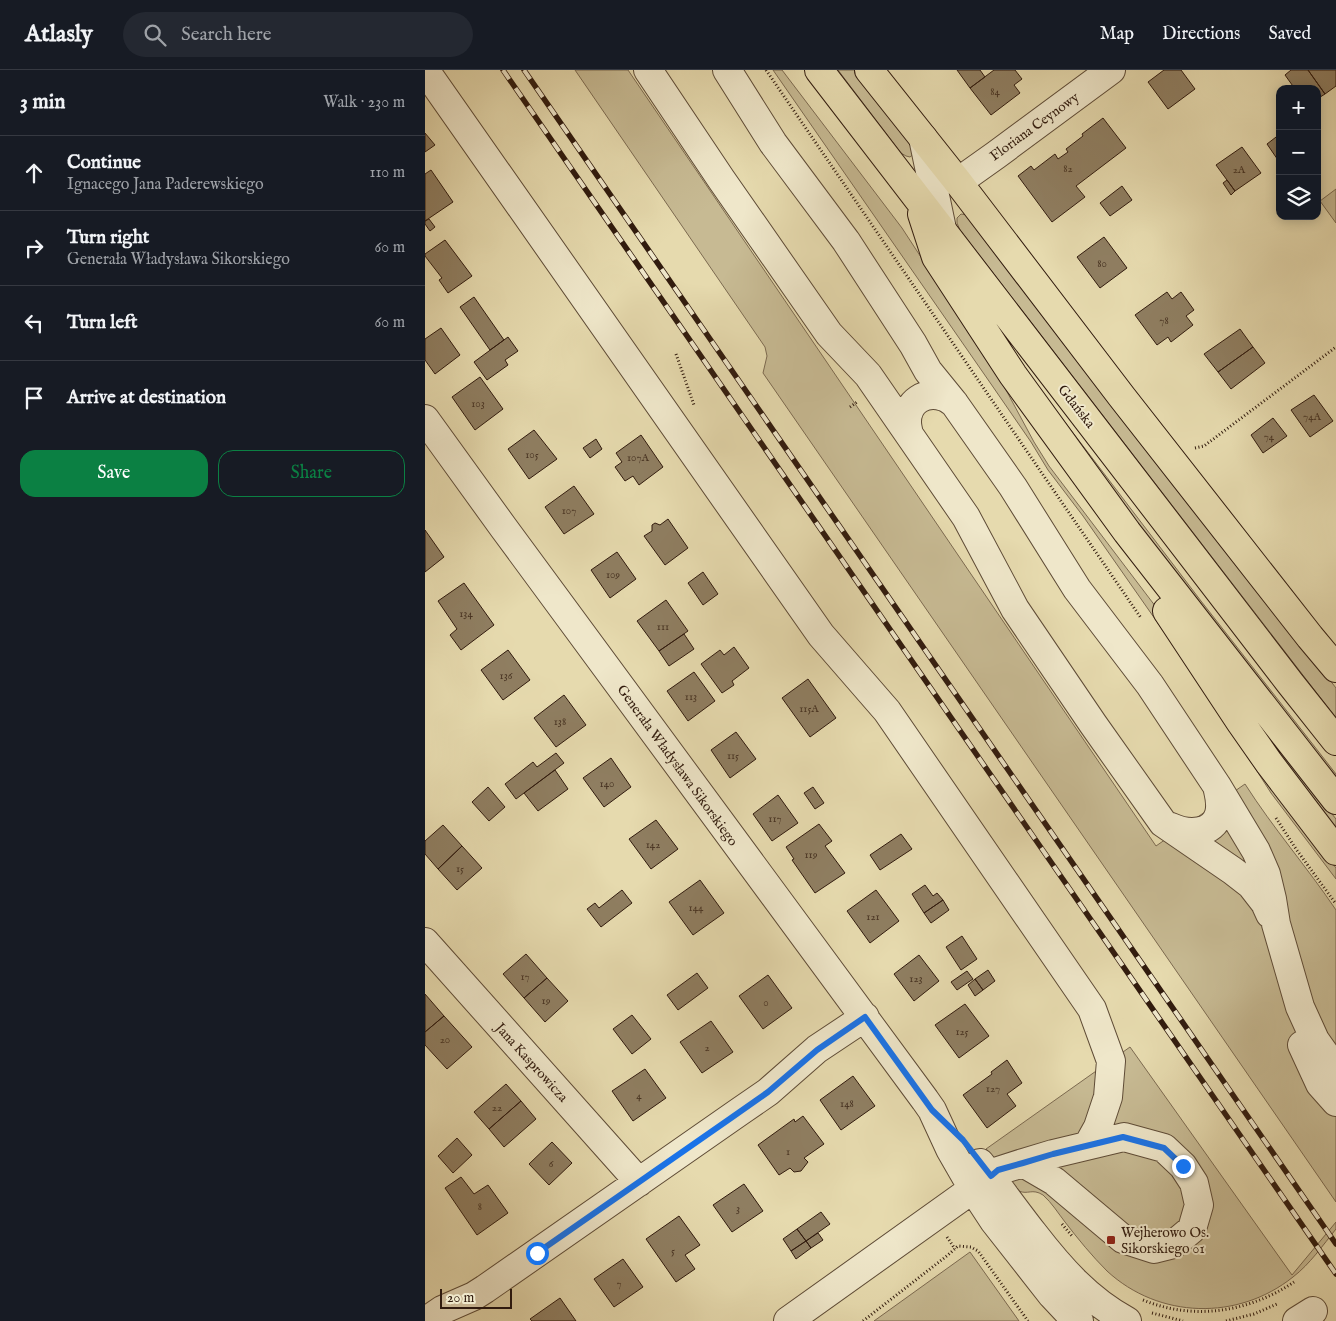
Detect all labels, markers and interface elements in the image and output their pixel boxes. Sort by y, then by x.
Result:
search box [123,12,473,57]
text: Atlasly [25,19,93,50]
icon: search [141,21,169,49]
text: Search here [181,23,271,47]
text: Map [1100,23,1134,46]
text: Directions [1162,23,1240,46]
text: Saved [1268,23,1311,46]
house number: 84 [990,85,1000,99]
map controls [1276,85,1321,220]
button: + [1276,85,1321,130]
street label: Floriana Ceynowy [986,88,1083,165]
text: 3 min [20,89,65,116]
text: Walk · 230 m [323,93,405,113]
button: − [1276,130,1321,175]
text: Continue [67,151,141,175]
icon: ahead [20,159,48,187]
house number: 82 [1063,162,1073,176]
text: 110 m [369,163,405,183]
house number: 2A [1233,163,1246,177]
text: Ignacego Jana Paderewskiego [67,175,264,195]
button: layers [1276,175,1321,220]
text: Turn right [67,226,149,250]
icon: right [20,234,48,262]
text: 60 m [375,238,405,258]
text: Generała Władysława Sikorskiego [67,250,290,270]
house number: 80 [1097,257,1107,271]
icon: left [20,309,48,337]
text: Turn left [67,311,138,335]
text: 60 m [375,313,405,333]
house number: 78 [1159,314,1169,328]
street label: Gdańska [1054,381,1099,433]
icon: arrive [20,384,48,412]
text: Arrive at destination [67,386,226,410]
house number: 103 [471,397,485,411]
house number: 74A [1303,410,1322,424]
house number: 74 [1264,430,1275,444]
house number: 105 [525,448,539,462]
button: Save [20,450,208,497]
button: Share [218,450,405,497]
house number: 107A [627,451,650,465]
house number: 107 [562,504,576,518]
house number: 109 [606,568,620,582]
house number: 134 [459,607,473,621]
house number: 111 [657,620,669,634]
house number: 136 [500,669,513,683]
street label: Generała Władysława Sikorskiego [613,681,742,850]
house number: 113 [685,690,697,704]
house number: 115A [799,702,819,716]
house number: 138 [554,715,566,729]
house number: 115 [727,749,739,763]
house number: 140 [600,777,614,791]
house number: 117 [768,812,782,826]
house number: 142 [646,838,660,852]
house number: 119 [805,848,818,862]
house number: 15 [456,862,464,876]
house number: 144 [689,901,704,915]
house number: 121 [866,910,880,924]
house number: 17 [520,970,530,984]
house number: 123 [909,972,923,986]
house number: 19 [542,994,551,1008]
house number: 0 [763,996,769,1010]
street label: Jana Kasprowicza [490,1018,572,1107]
house number: 125 [955,1025,969,1039]
house number: 20 [440,1033,450,1047]
house number: 2 [704,1041,710,1055]
house number: 127 [986,1082,1000,1096]
house number: 4 [636,1089,642,1103]
house number: 148 [840,1097,854,1111]
house number: 22 [492,1101,502,1115]
house number: 1 [786,1145,790,1159]
route end [1172,1155,1195,1178]
house number: 6 [549,1157,554,1171]
house number: 8 [478,1200,482,1214]
house number: 3 [736,1202,740,1216]
place label: Wejherowo Os. Sikorskiego 01 [1121,1224,1209,1258]
marker: Wejherowo Os. Sikorskiego 01 [1105,1234,1117,1246]
route start [526,1242,549,1265]
house number: 5 [671,1244,675,1258]
house number: 7 [616,1277,622,1291]
scale bar [440,1286,513,1309]
text: 20 m [447,1289,474,1307]

